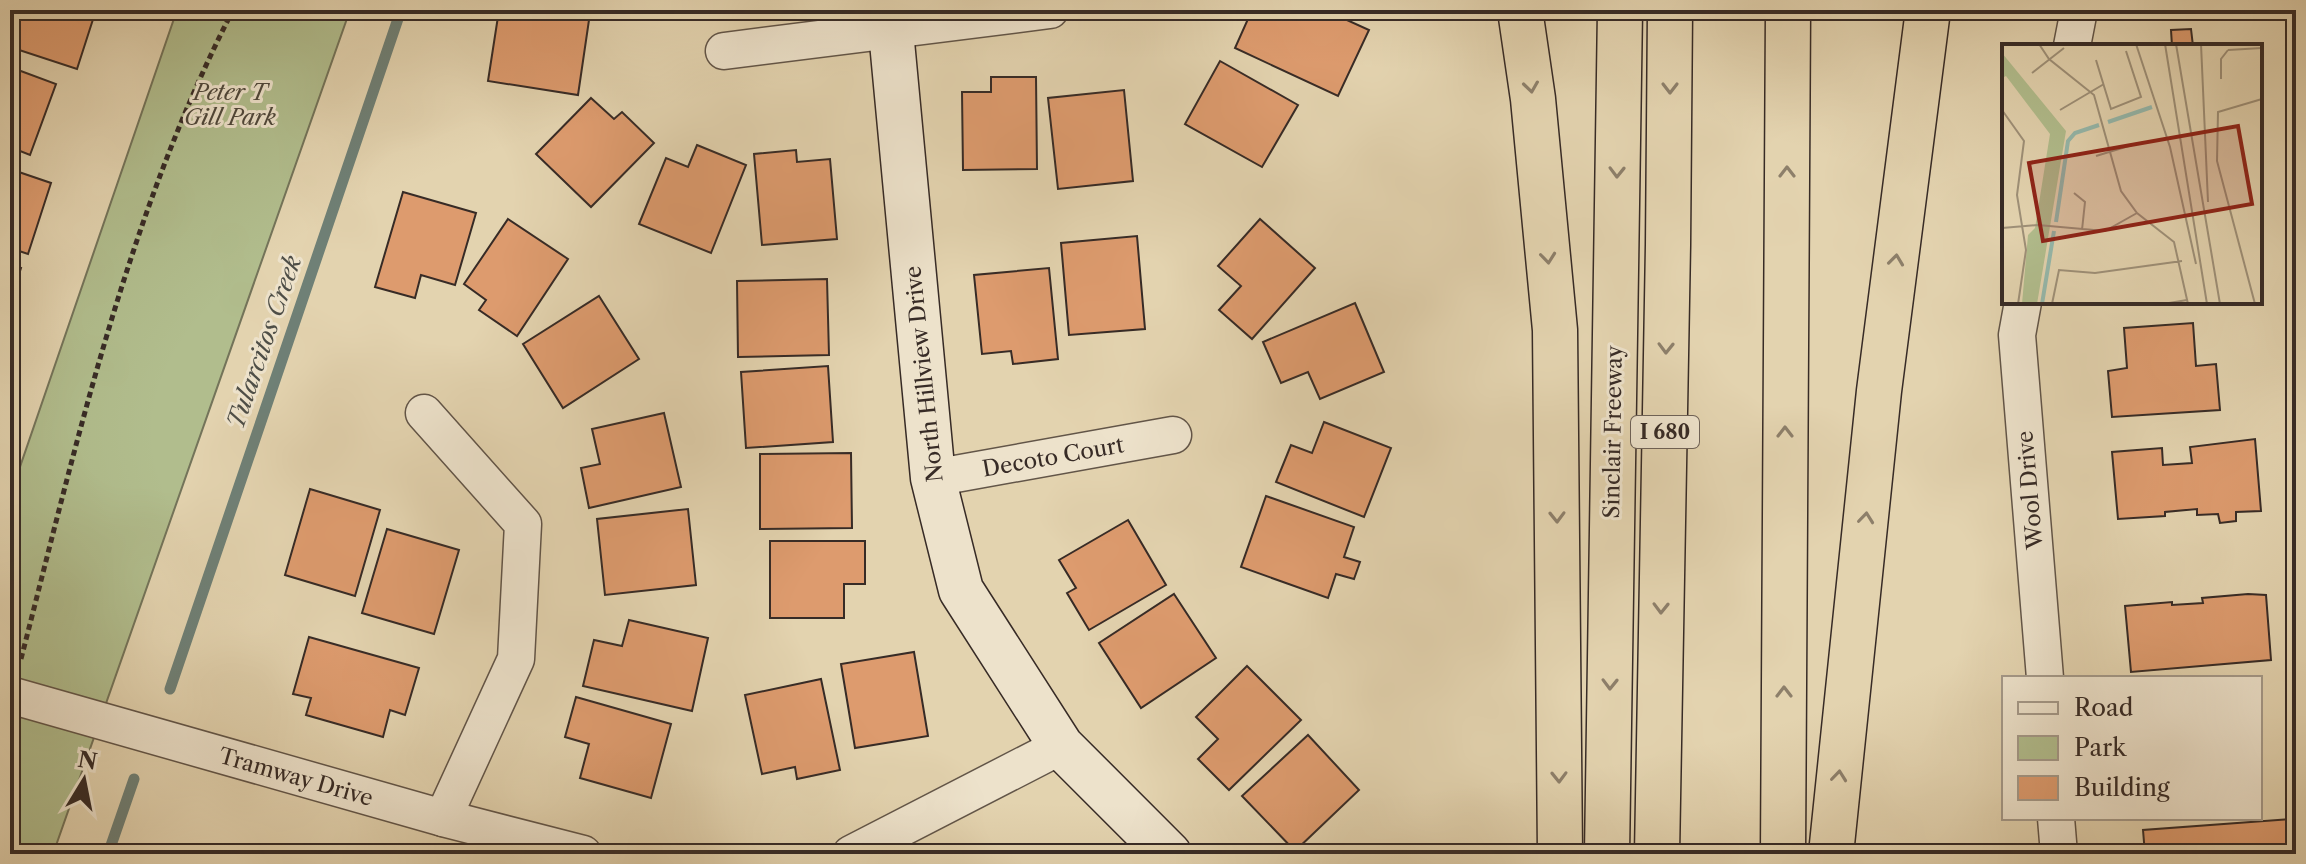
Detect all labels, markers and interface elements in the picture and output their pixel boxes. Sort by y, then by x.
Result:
inset map [2002,44,2262,304]
park label: Peter T Gill Park [184,79,277,131]
one-way arrow [1522,80,1539,94]
one-way arrow [1661,82,1678,95]
one-way arrow [1778,165,1796,178]
one-way arrow [1609,166,1626,179]
water label: Tularcitos Creek [221,251,307,432]
one-way arrow [1539,252,1556,265]
one-way arrow [1887,253,1904,266]
street label: North Hillview Drive [899,265,949,483]
one-way arrow [1658,342,1675,355]
street label: Sinclair Freeway [1598,344,1628,519]
road number: I 680 [1631,416,1699,448]
one-way arrow [1776,425,1794,438]
street label: Wool Drive [2011,430,2049,551]
street label: Decoto Court [980,431,1126,483]
one-way arrow [1548,511,1565,524]
one-way arrow [1858,511,1875,524]
one-way arrow [1652,602,1670,615]
legend [2002,676,2262,820]
one-way arrow [1601,678,1618,691]
one-way arrow [1775,685,1793,698]
text: Road [2074,693,2134,722]
text: Park [2074,733,2127,762]
north arrow [44,740,124,820]
street label: Tramway Drive [216,742,376,812]
text: N [76,746,99,776]
one-way arrow [1831,769,1848,782]
one-way arrow [1550,771,1568,784]
text: Building [2074,773,2170,802]

